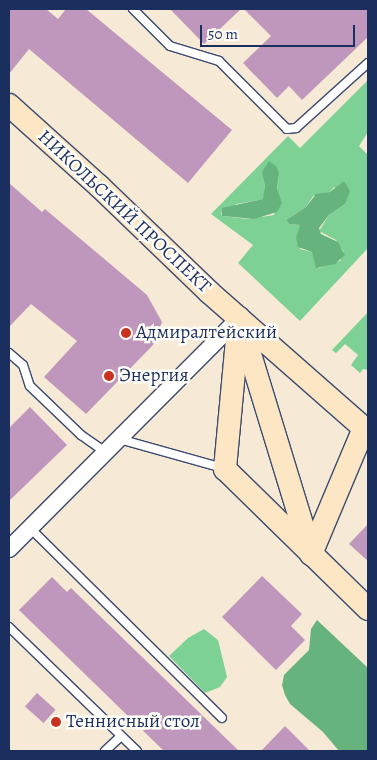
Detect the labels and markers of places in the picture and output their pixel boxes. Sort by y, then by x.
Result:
place label: Адмиралтейский [136,322,277,344]
marker: Адмиралтейский [120,327,132,339]
place label: Энергия [119,365,189,387]
marker: Энергия [103,370,115,382]
place label: Теннисный стол [66,711,200,733]
marker: Теннисный стол [50,716,62,728]

